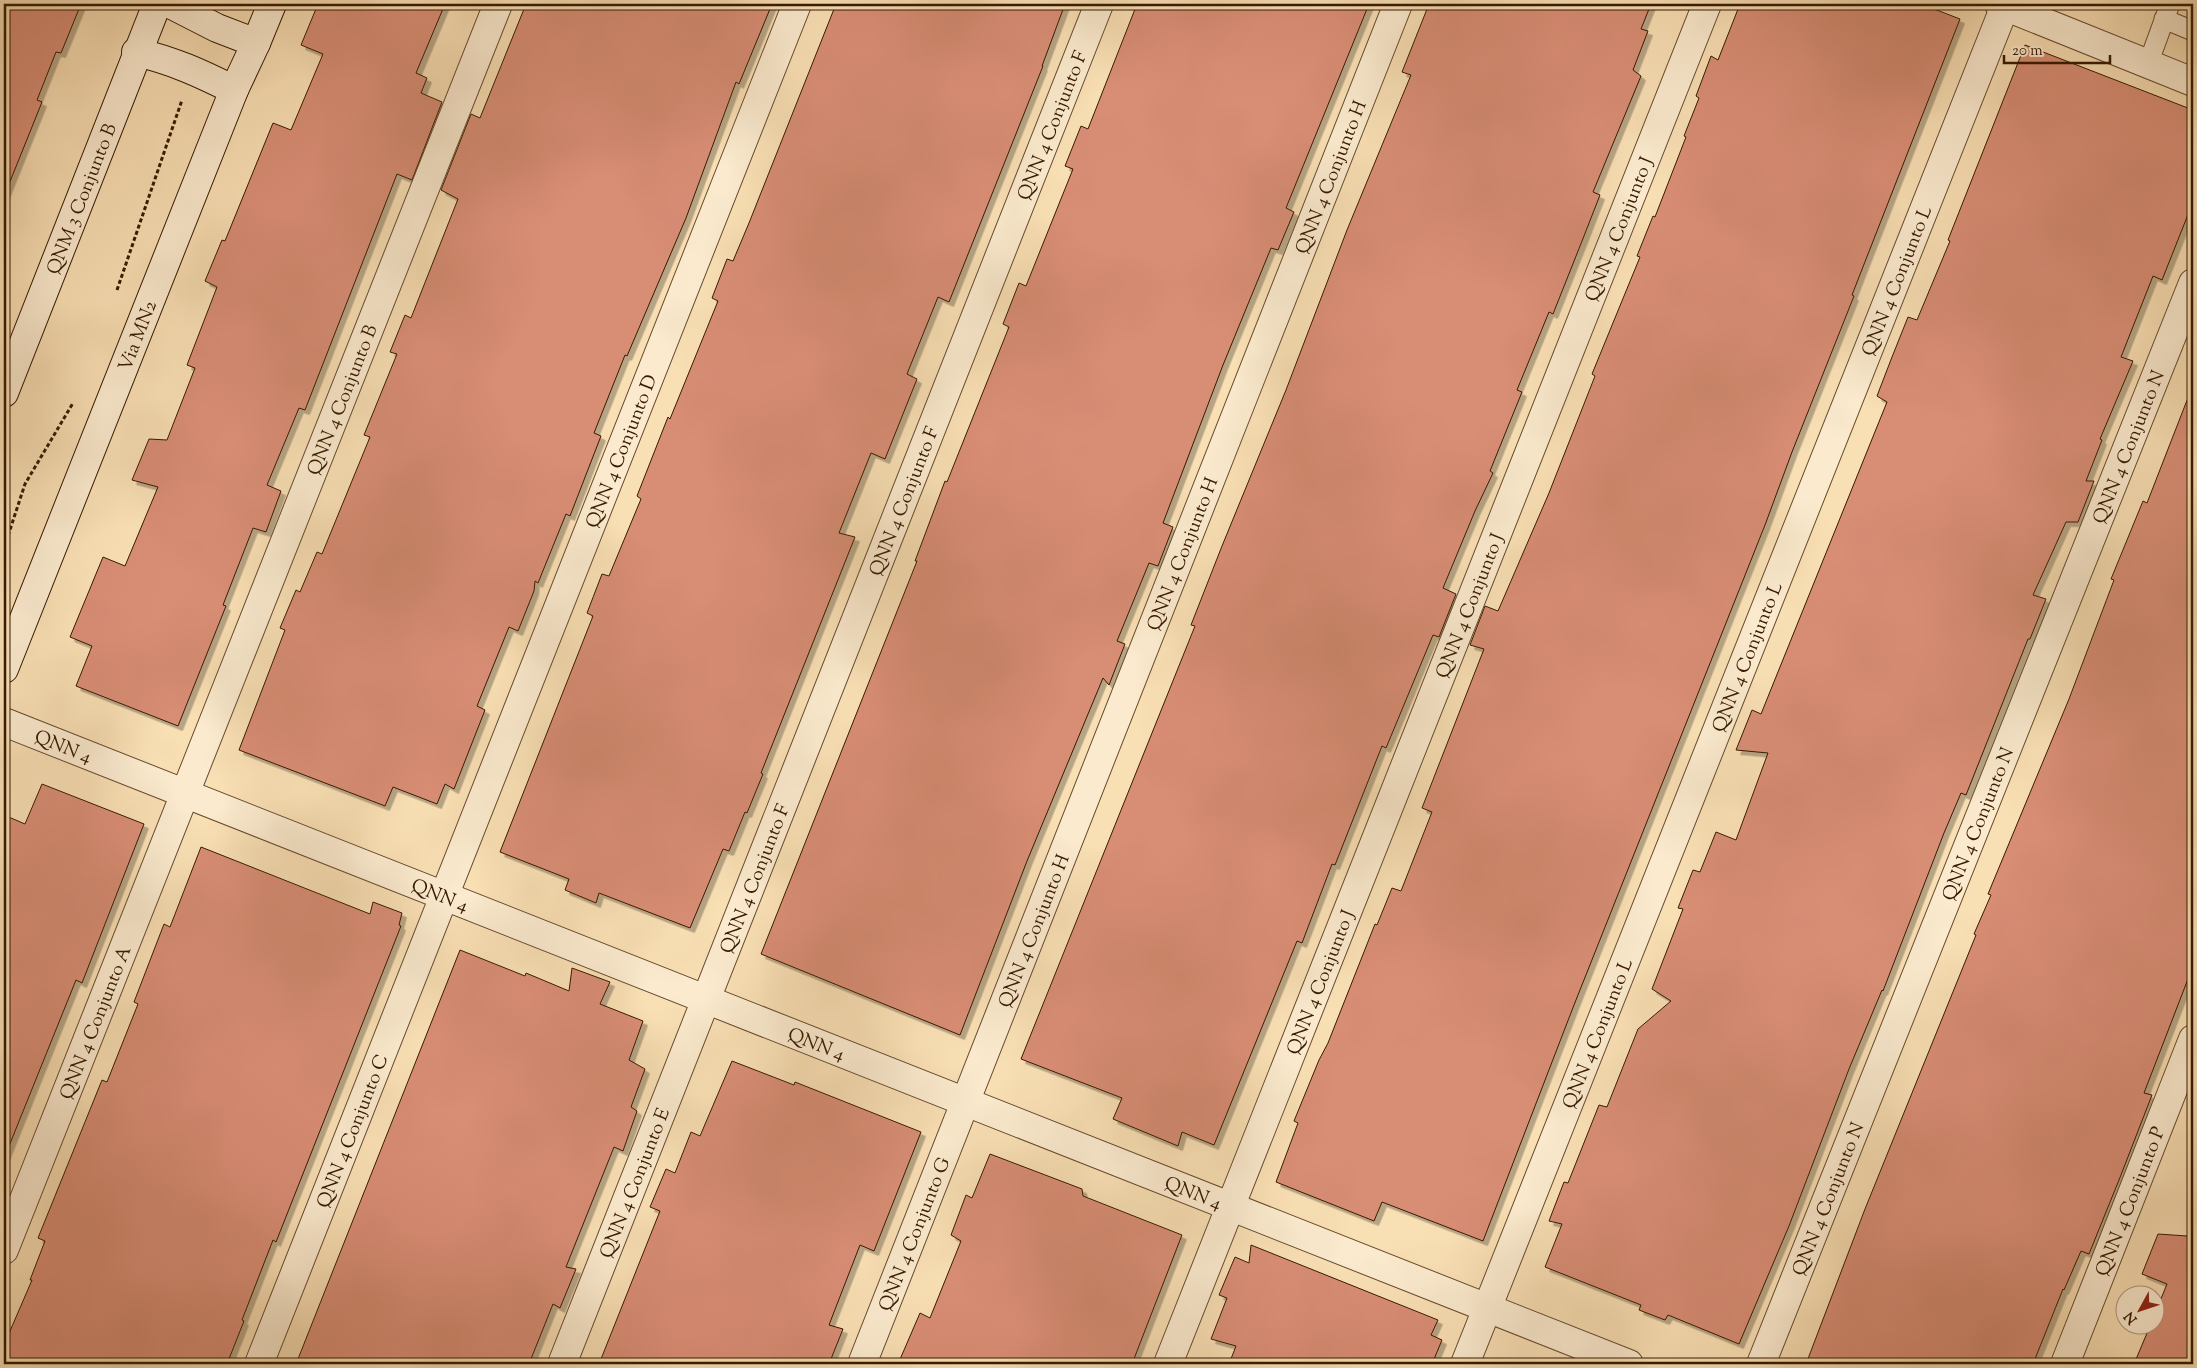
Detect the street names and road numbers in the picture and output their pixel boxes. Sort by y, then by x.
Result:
street label: QNN 4 Conjunto F [1012,47,1095,205]
street label: QNN 4 Conjunto H [1290,97,1375,259]
street label: QNM 3 Conjunto B [41,120,125,279]
street label: QNN 4 Conjunto J [1579,153,1661,306]
street label: QNN 4 Conjunto L [1856,202,1940,361]
street label: Via MN2 [113,297,165,376]
street label: QNN 4 Conjunto B [302,321,386,480]
street label: QNN 4 Conjunto N [2087,367,2173,528]
street label: QNN 4 Conjunto D [580,371,665,533]
street label: QNN 4 Conjunto F [863,423,947,580]
street label: QNN 4 Conjunto H [1141,474,1226,635]
street label: QNN 4 Conjunto J [1430,530,1512,683]
street label: QNN 4 Conjunto L [1706,578,1791,737]
street label: QNN 4 [30,724,96,772]
street label: QNN 4 Conjunto N [1936,744,2022,905]
street label: QNN 4 Conjunto F [714,800,798,958]
street label: QNN 4 Conjunto H [993,851,1078,1012]
street label: QNN 4 [407,873,472,920]
street label: QNN 4 Conjunto J [1281,906,1363,1059]
street label: QNN 4 Conjunto A [54,942,140,1104]
street label: QNN 4 Conjunto L [1557,955,1641,1113]
street label: QNN 4 [783,1022,849,1069]
street label: QNN 4 Conjunto C [311,1051,396,1212]
street label: QNN 4 Conjunto E [594,1104,678,1263]
street label: QNN 4 Conjunto N [1787,1119,1872,1280]
street label: QNN 4 Conjunto P [2090,1123,2173,1281]
street label: QNN 4 Conjunto G [873,1154,958,1316]
street label: QNN 4 [1160,1171,1226,1218]

